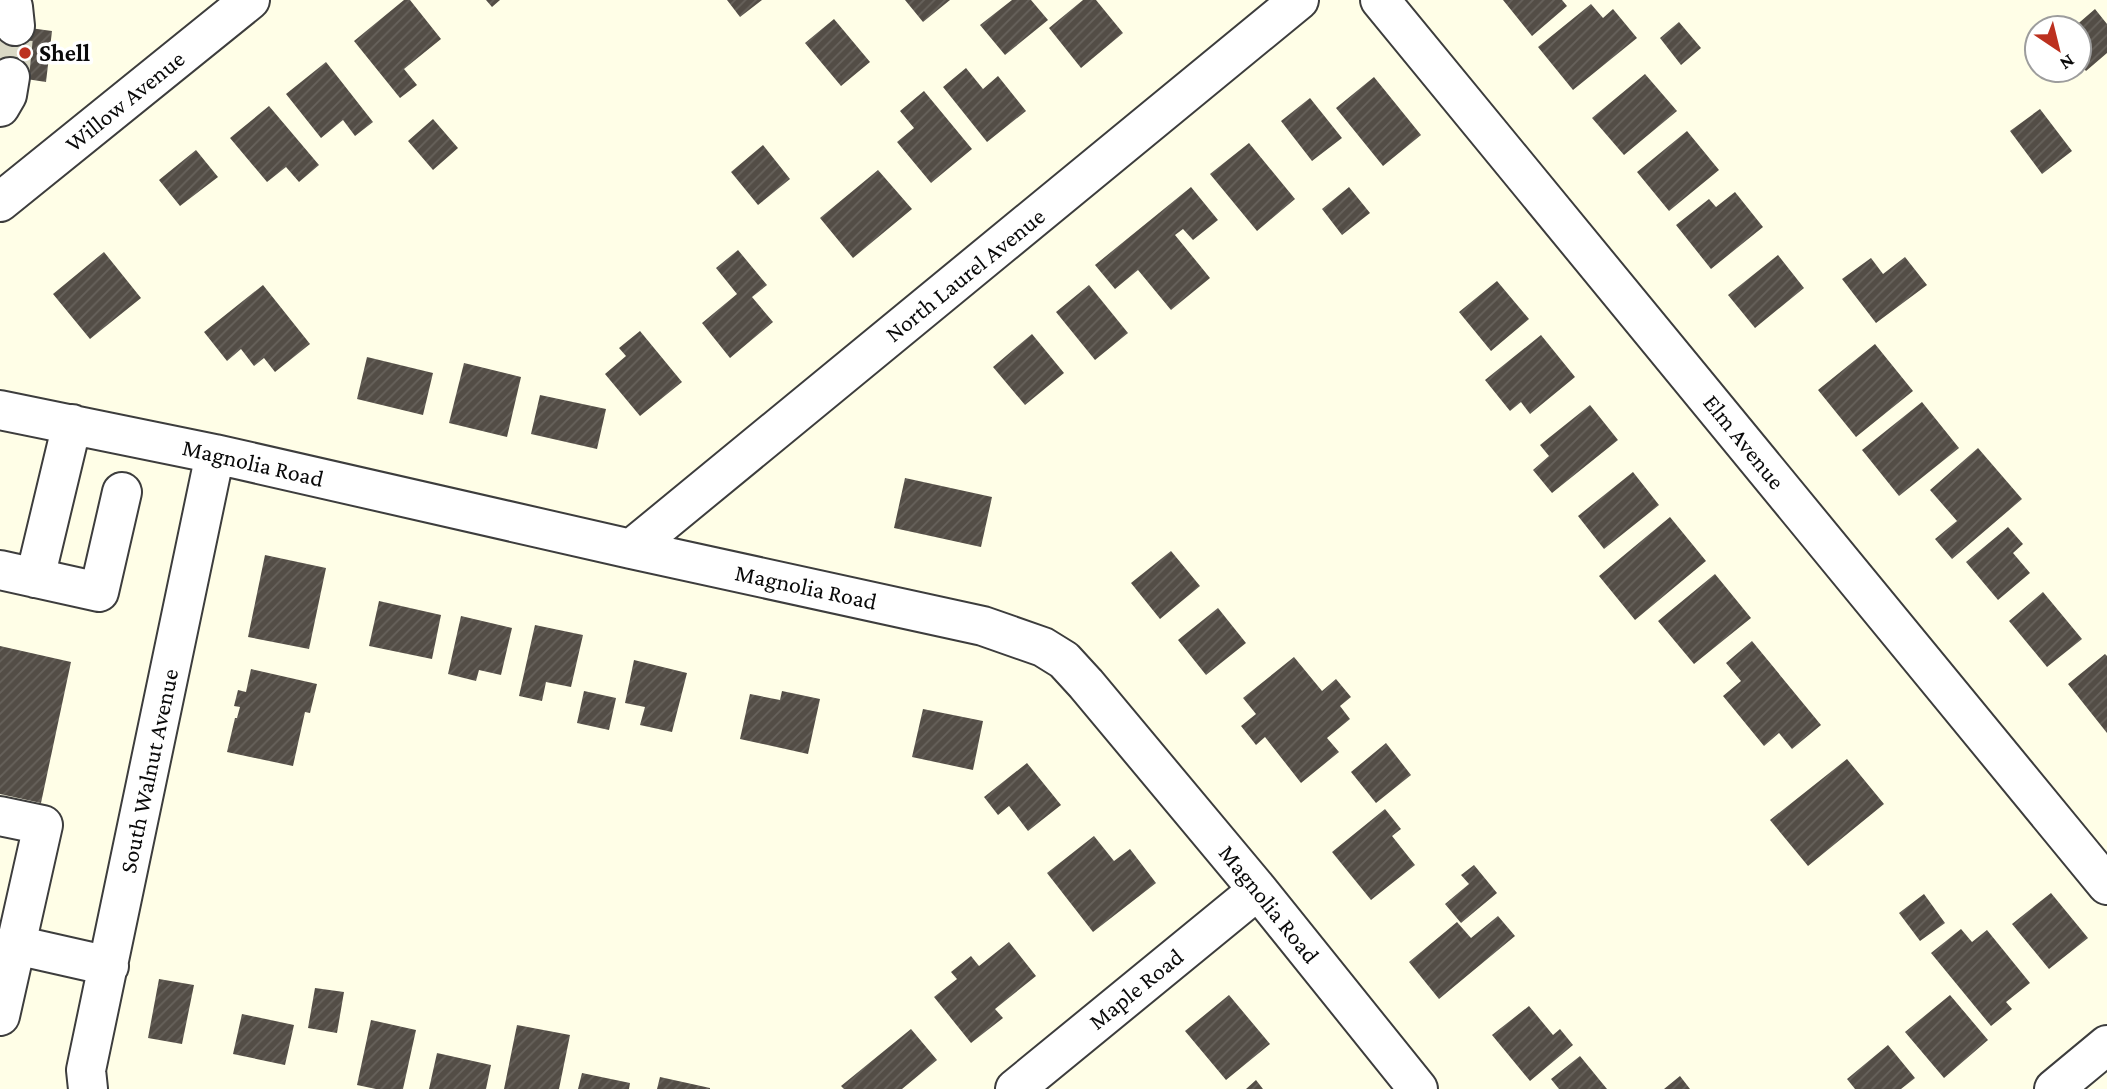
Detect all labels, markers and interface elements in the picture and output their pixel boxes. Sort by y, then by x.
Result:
north arrow [2023,14,2093,84]
place label: Shell [39,39,90,66]
street label: Willow Avenue [60,44,190,157]
marker: Shell [17,45,33,61]
text: N [2056,50,2079,75]
street label: North Laurel Avenue [880,202,1050,347]
street label: Elm Avenue [1698,389,1791,494]
street label: Magnolia Road [180,433,327,492]
street label: Magnolia Road [733,558,880,615]
street label: South Walnut Avenue [114,666,183,876]
street label: Magnolia Road [1213,839,1326,969]
street label: Maple Road [1083,942,1189,1035]

